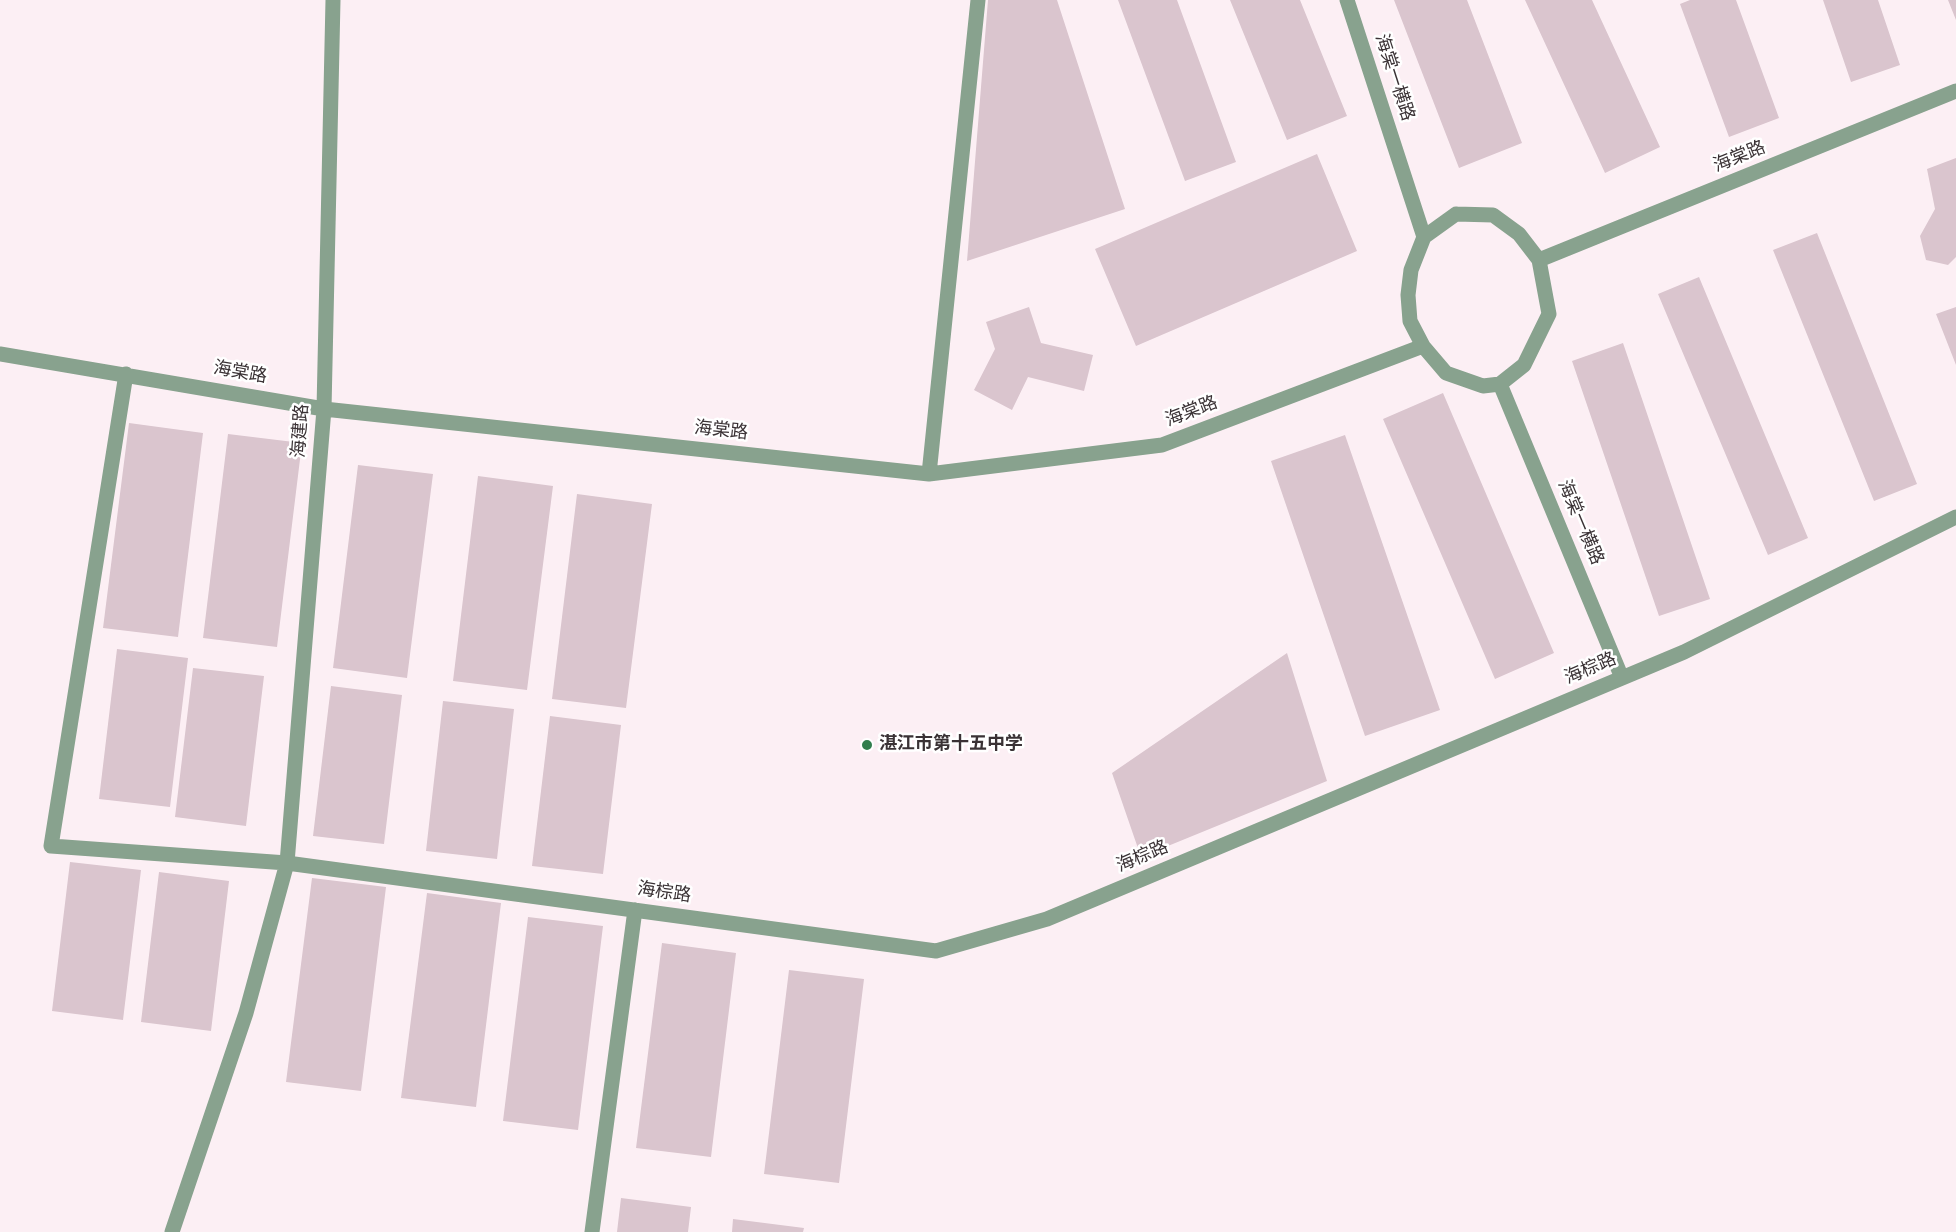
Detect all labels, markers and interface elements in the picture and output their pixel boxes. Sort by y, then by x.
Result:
street label: 海棠一横路 [1369,32,1417,124]
street label: 海棠路 [1711,138,1769,178]
street label: 海棠路 [212,359,268,389]
street label: 海棠路 [1163,393,1221,433]
street label: 海建路 [289,403,315,459]
street label: 海棠路 [693,418,749,446]
street label: 海棠一横路 [1551,477,1607,569]
street label: 海棕路 [1562,650,1620,690]
place label: 湛江市第十五中学 [879,734,1023,756]
marker: 湛江市第十五中学 [860,738,874,752]
street label: 海棕路 [1114,838,1172,878]
street label: 海棕路 [636,880,692,908]

